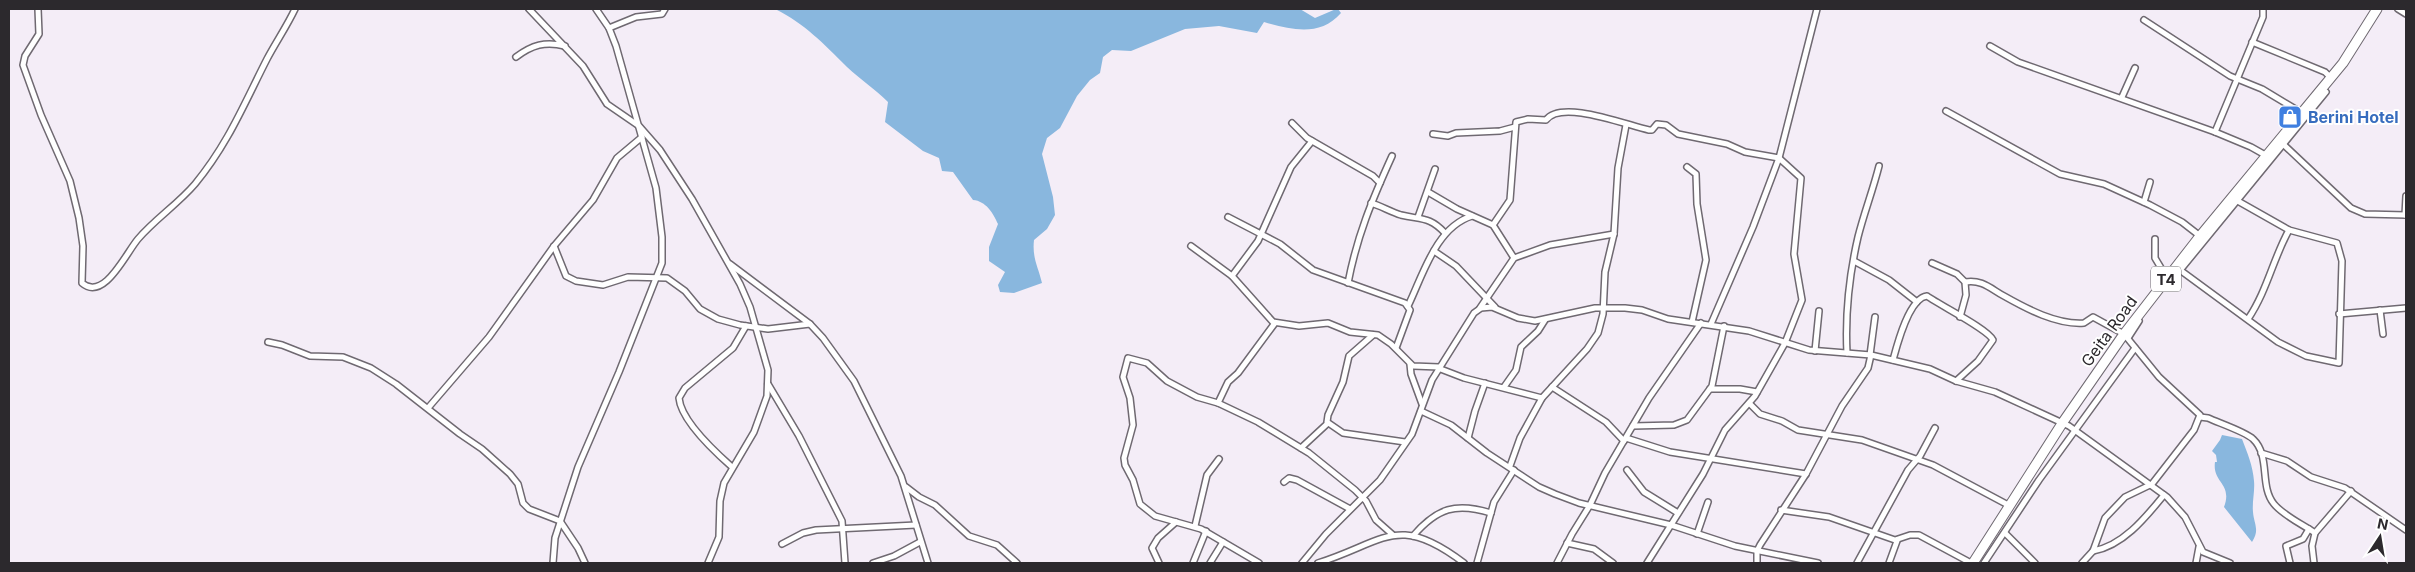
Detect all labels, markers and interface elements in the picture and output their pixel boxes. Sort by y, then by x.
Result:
shop icon: Berini Hotel [2277,104,2303,130]
place label: Berini Hotel [2308,107,2399,127]
road number: T4 [2151,266,2181,292]
street label: Geita Road [2077,292,2141,370]
north arrow [2355,512,2405,562]
text: N [2376,514,2390,533]

